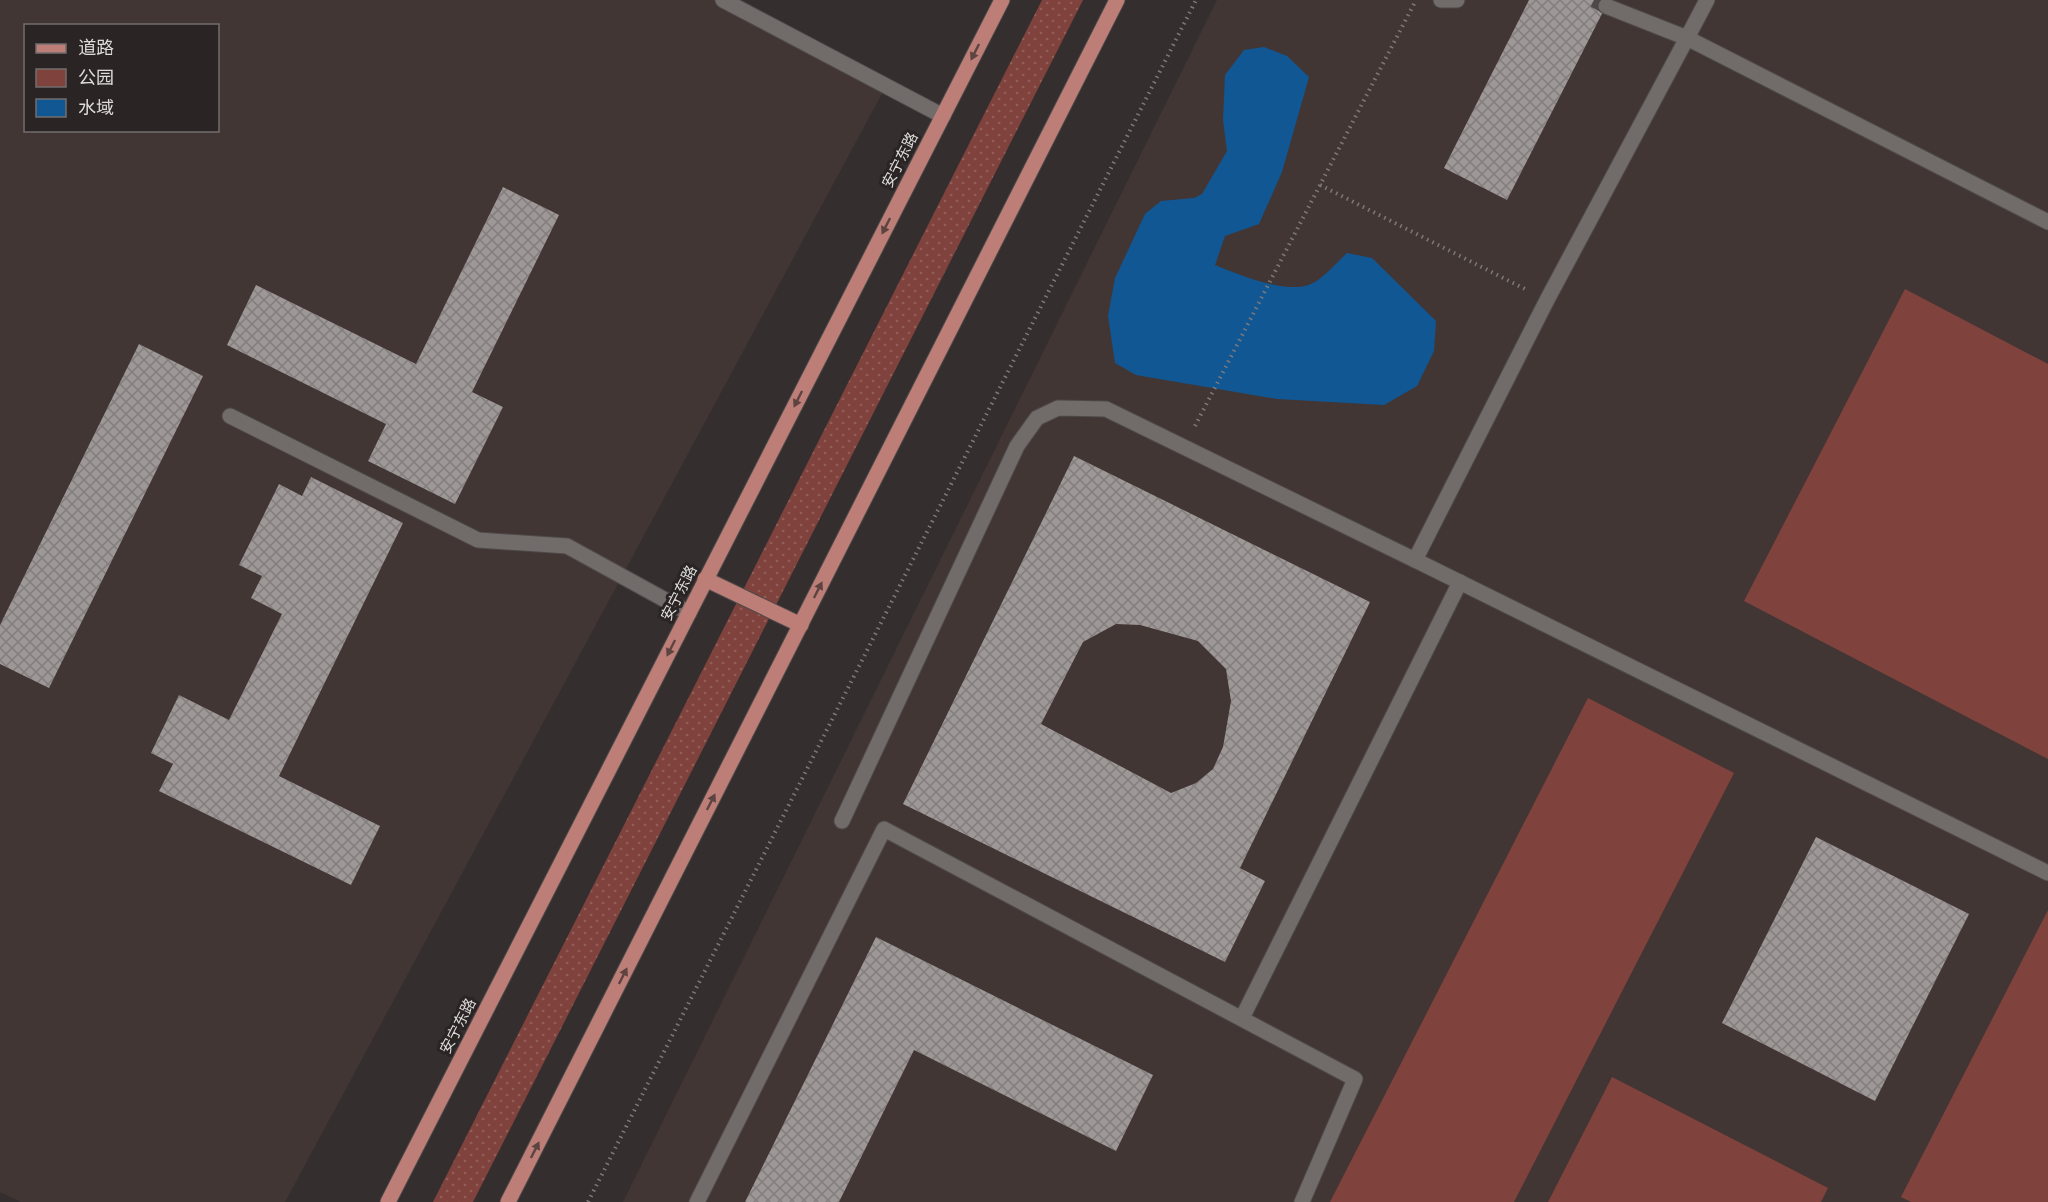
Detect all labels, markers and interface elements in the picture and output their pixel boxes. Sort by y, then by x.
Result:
legend [24,24,219,132]
text: 道路 [78,37,114,59]
one-way arrow [970,44,980,61]
text: 公园 [78,67,114,89]
text: 水域 [78,97,114,119]
street label: 安宁东路 [878,129,922,191]
one-way arrow [882,217,891,234]
one-way arrow [793,391,802,408]
street label: 安宁东路 [657,562,701,624]
one-way arrow [813,582,823,599]
one-way arrow [666,640,676,657]
one-way arrow [706,793,716,810]
one-way arrow [618,967,628,984]
street label: 安宁东路 [436,995,480,1057]
one-way arrow [530,1141,540,1158]

